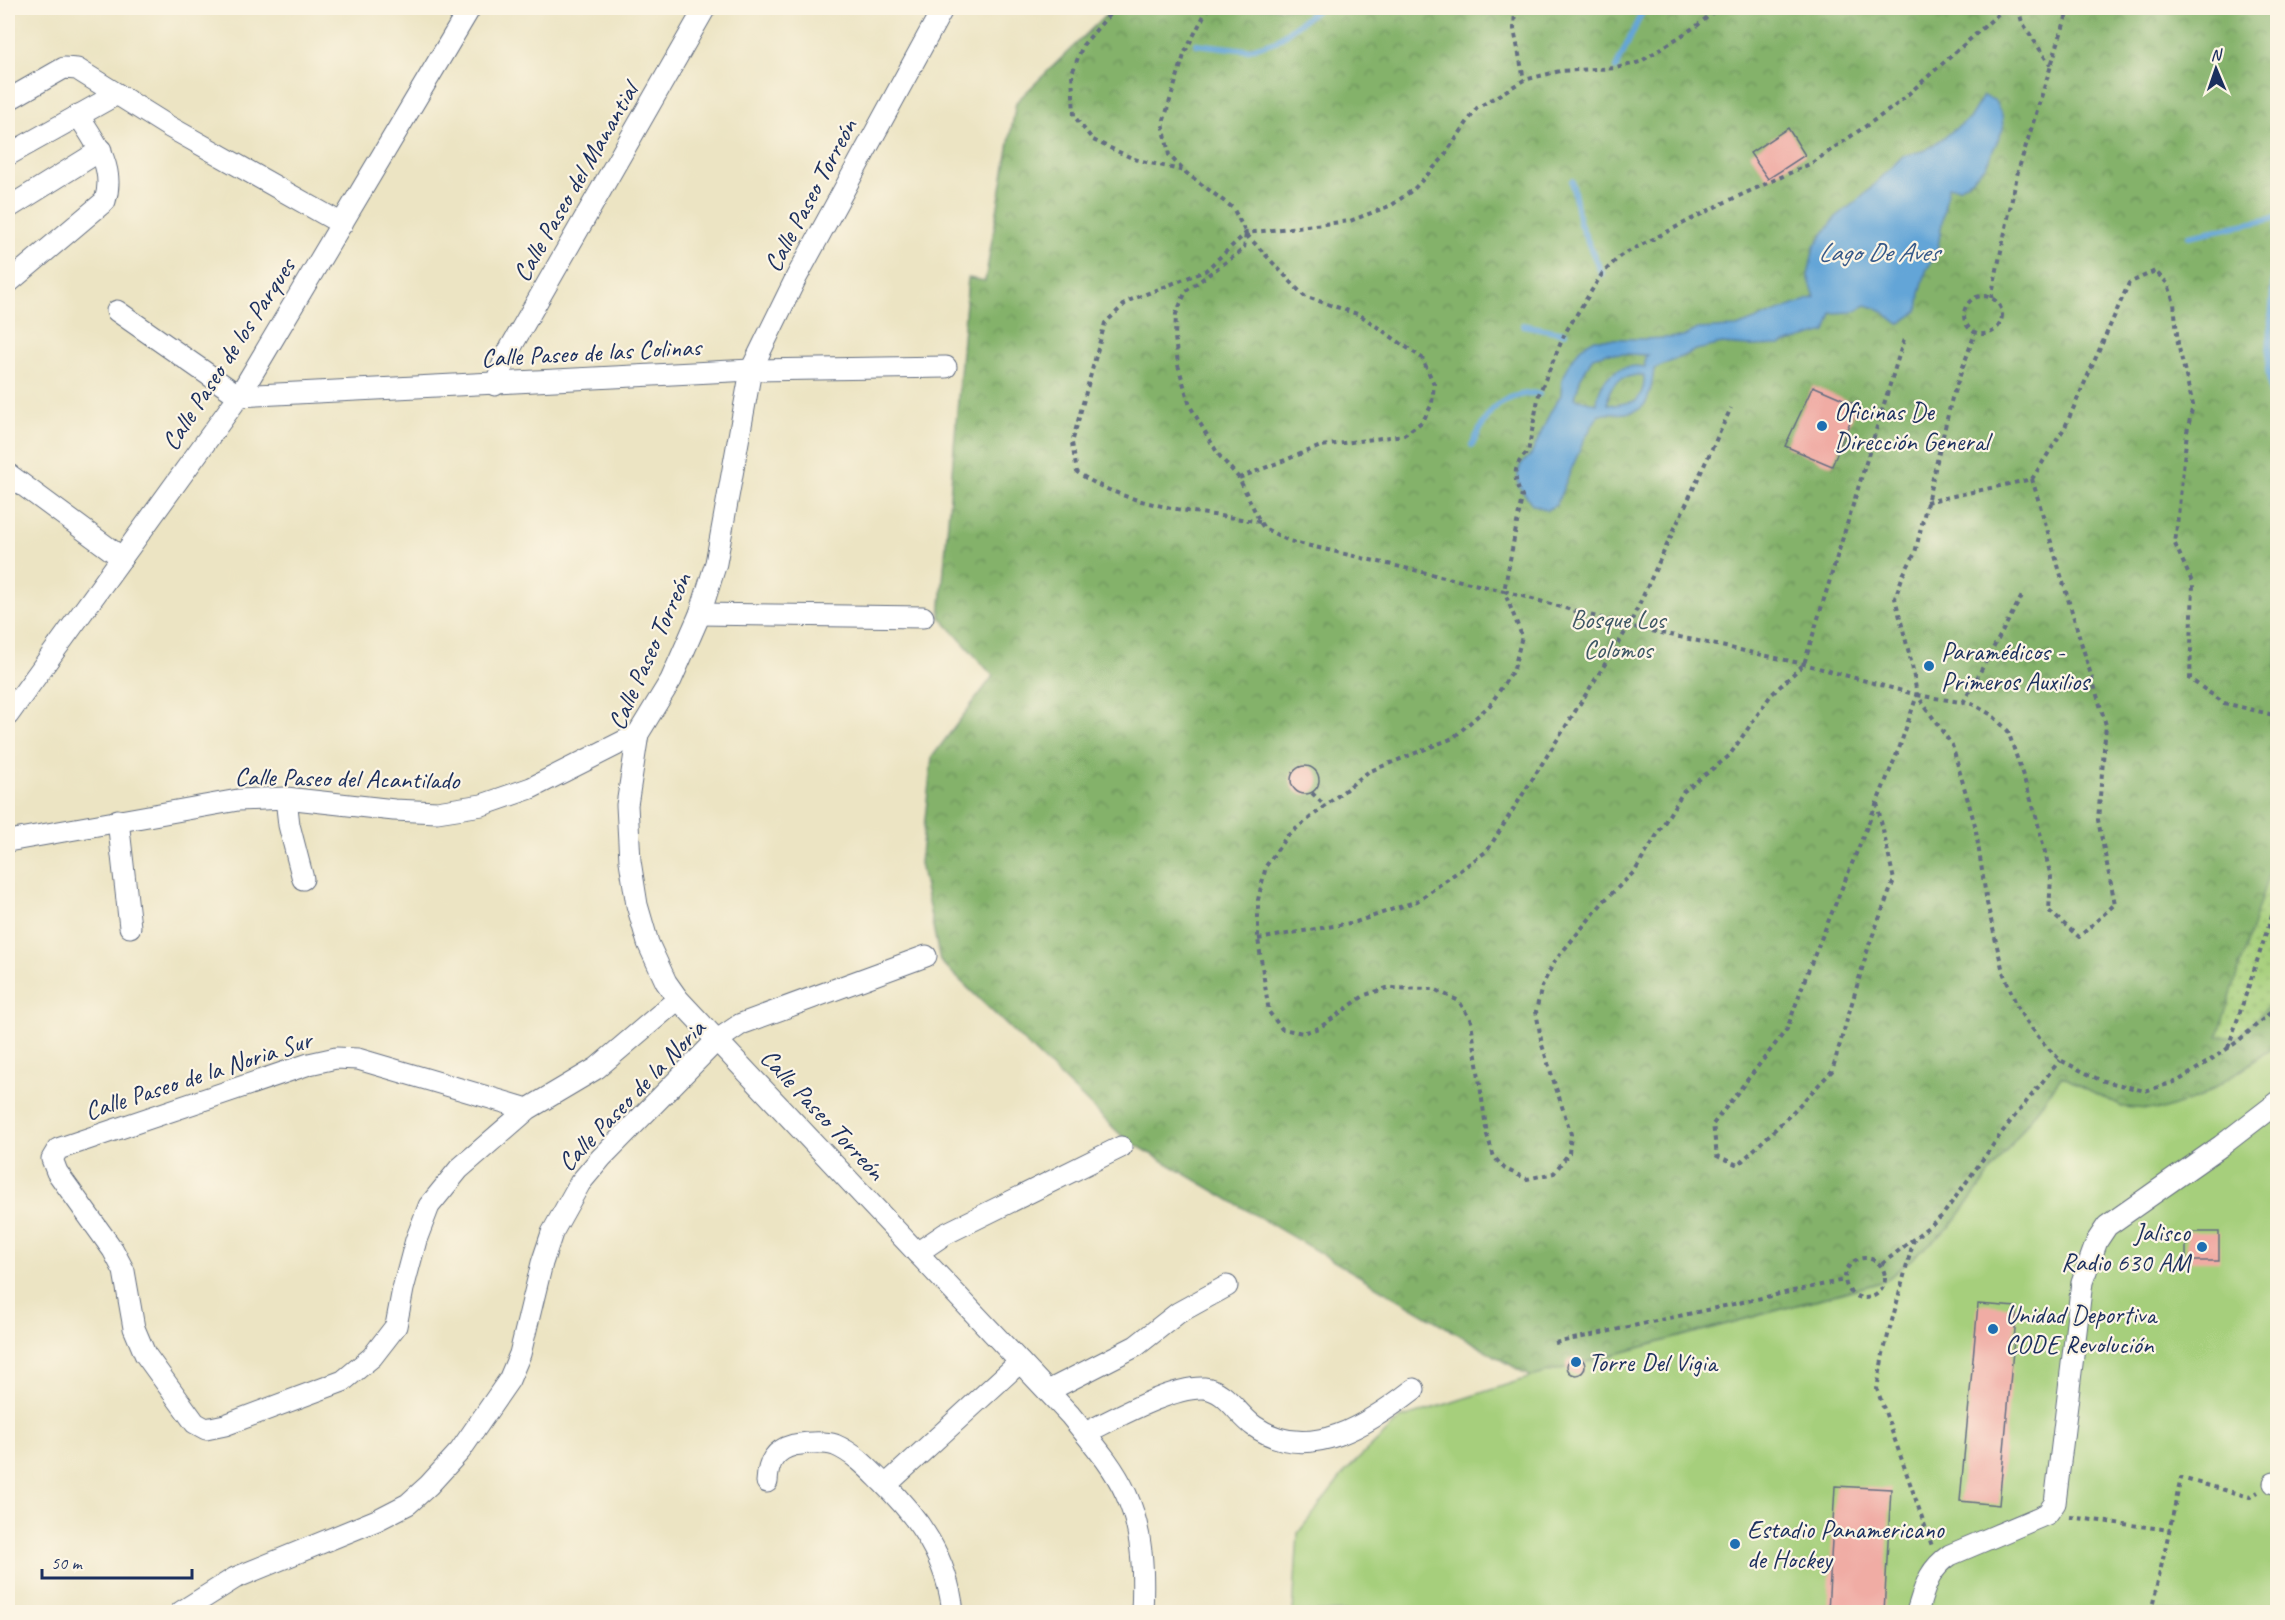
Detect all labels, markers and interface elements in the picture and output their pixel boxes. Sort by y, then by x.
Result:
north arrow [2186,39,2246,99]
text: N [2210,45,2224,65]
street label: Calle Paseo del Manantial [505,73,648,288]
street label: Calle Paseo Torreón [756,112,865,277]
water label: Lago De Aves [1818,235,1943,269]
street label: Calle Paseo de los Parques [154,250,304,457]
street label: Calle Paseo de las Colinas [480,330,704,375]
place label: Oficinas De Dirección General [1834,395,1993,458]
marker: Oficinas De Dirección General [1815,419,1829,433]
street label: Calle Paseo Torreón [600,566,699,735]
park label: Bosque Los Colomos [1571,603,1668,666]
place label: Paramédicos - Primeros Auxilios [1941,635,2091,698]
marker: Paramédicos - Primeros Auxilios [1922,659,1936,673]
street label: Calle Paseo del Acantilado [234,760,461,797]
street label: Calle Paseo de la Noria [550,1011,713,1178]
street label: Calle Paseo de la Noria Sur [80,1022,318,1128]
street label: Calle Paseo Torreón [753,1041,893,1188]
place label: Jalisco Radio 630 AM [2061,1216,2192,1279]
marker: Jalisco Radio 630 AM [2195,1240,2209,1254]
place label: Unidad Deportiva CODE Revolución [2005,1298,2158,1361]
marker: Unidad Deportiva CODE Revolución [1986,1322,2000,1336]
place label: Torre Del Vigia [1588,1346,1719,1379]
marker: Torre Del Vigia [1569,1355,1583,1369]
place label: Estadio Panamericano de Hockey [1747,1513,1946,1576]
marker: Estadio Panamericano de Hockey [1728,1537,1742,1551]
scale bar [42,1542,192,1580]
text: 50 m [51,1552,84,1574]

